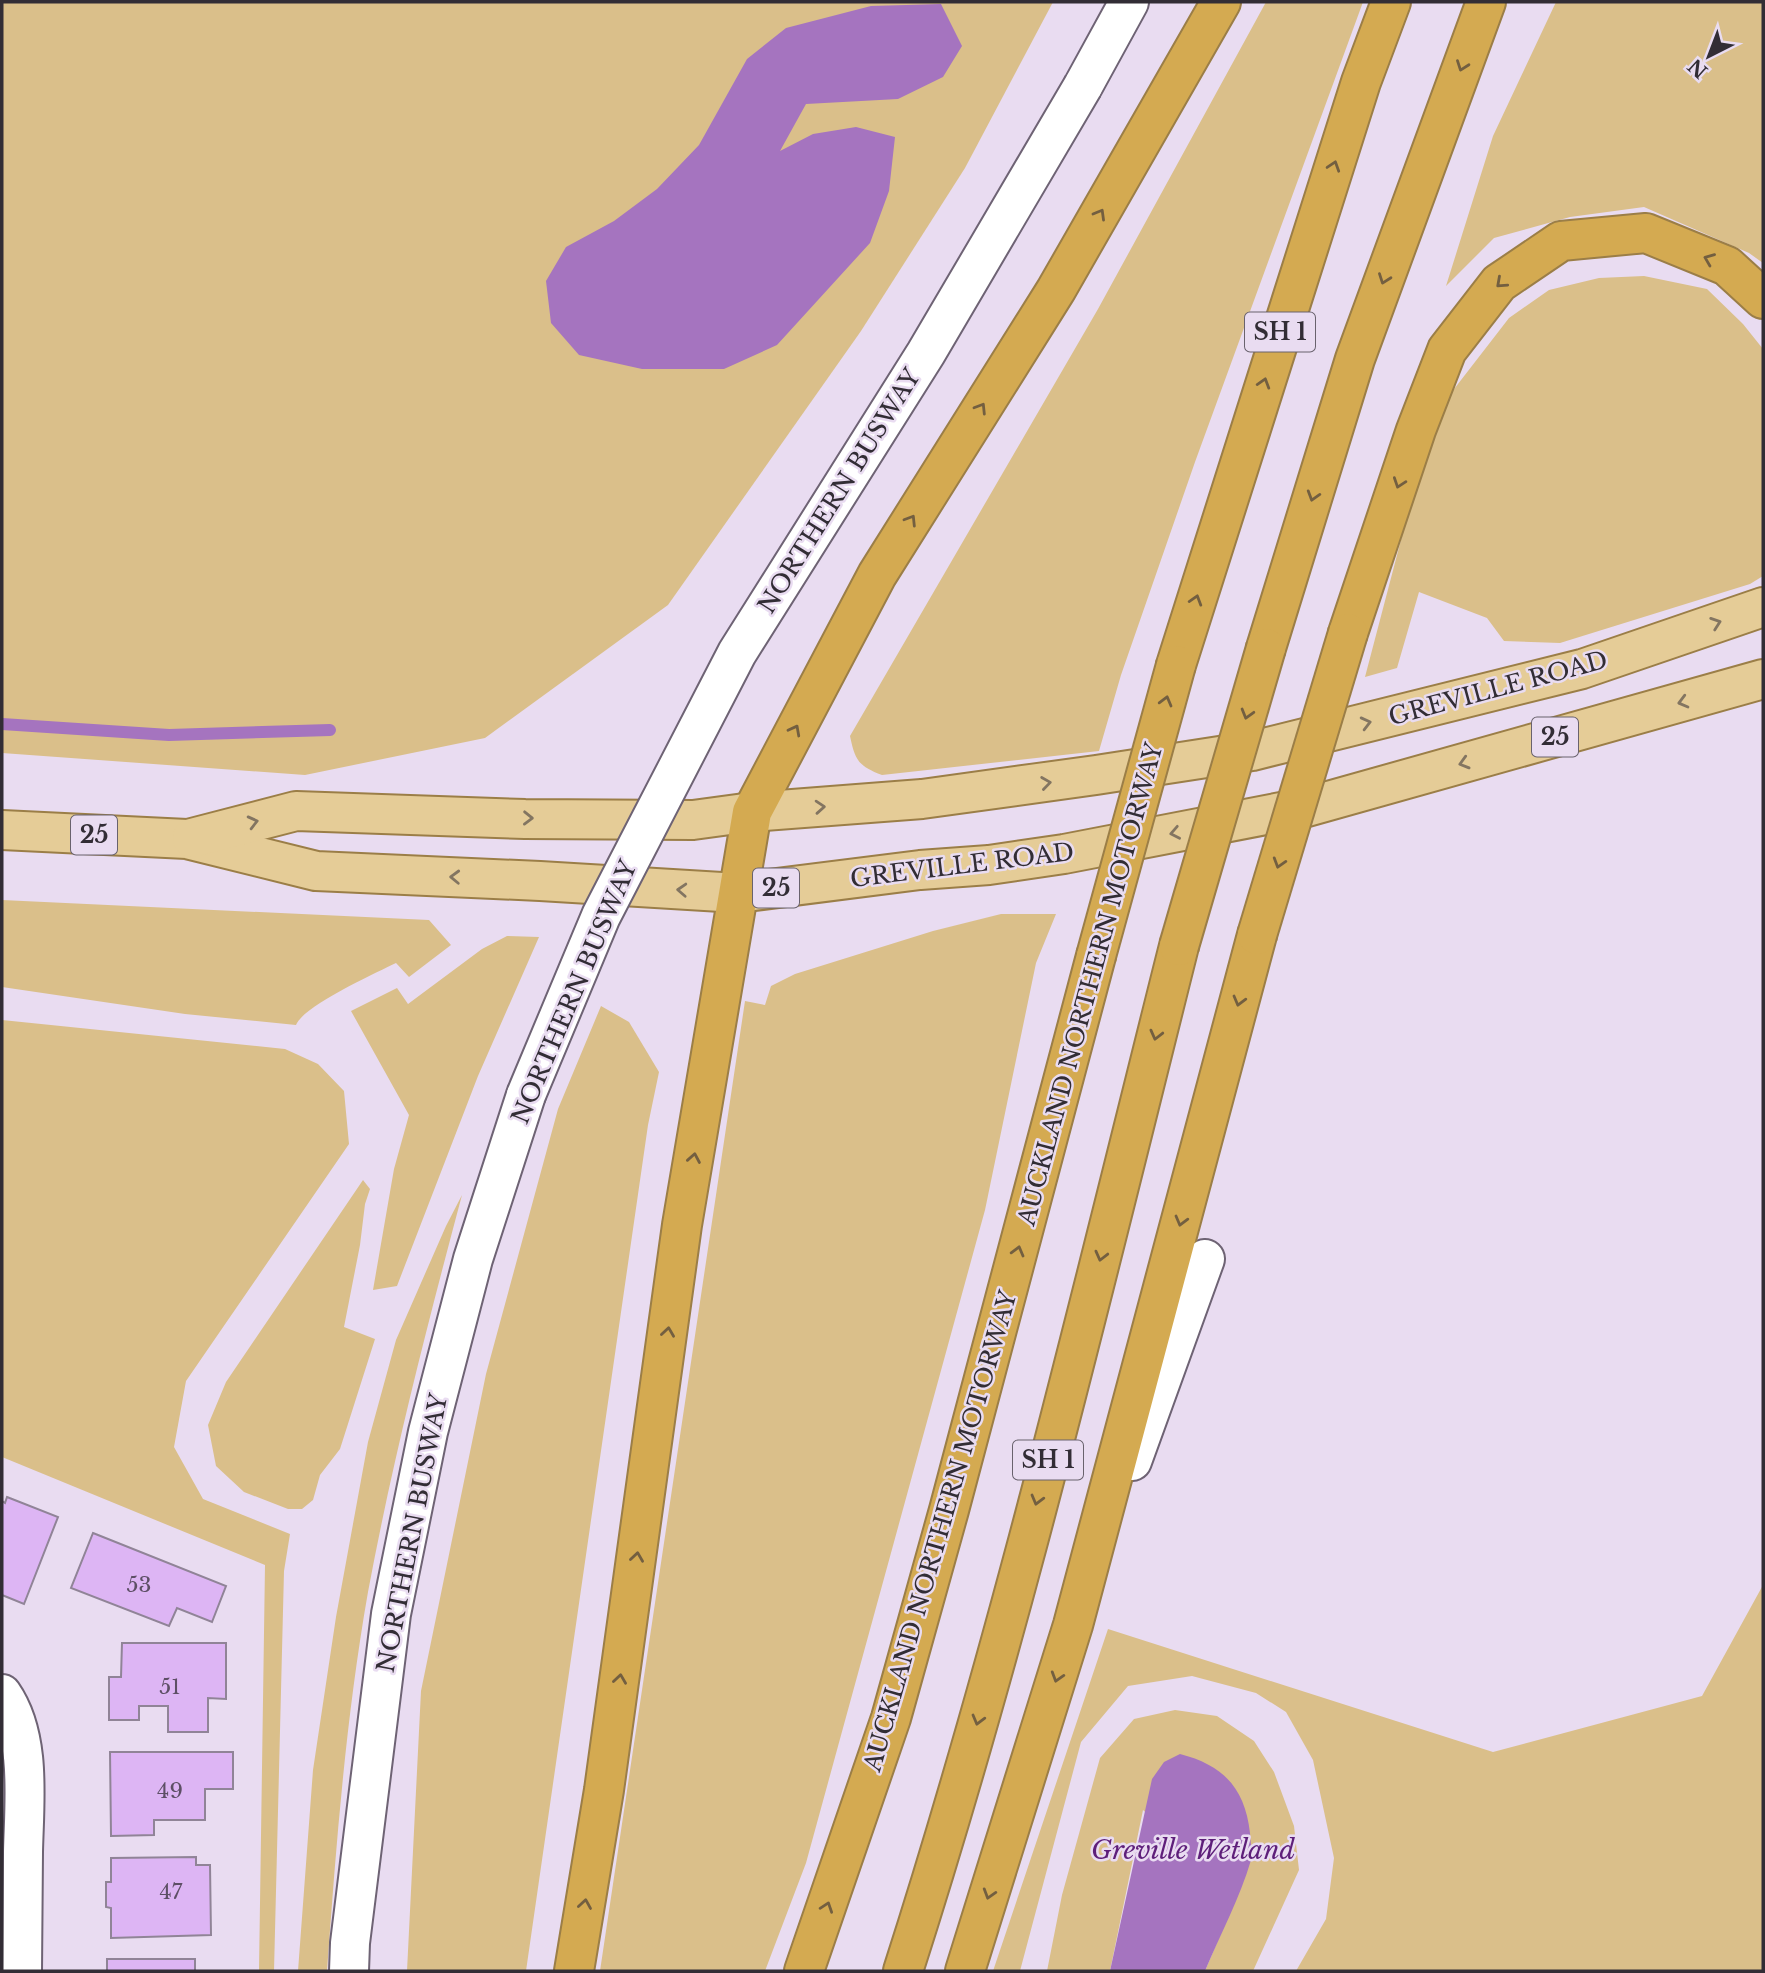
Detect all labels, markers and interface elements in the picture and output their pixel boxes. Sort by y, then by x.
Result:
north arrow [1674,21,1744,91]
text: N [1684,54,1712,83]
one-way arrow [1457,59,1471,71]
one-way arrow [1325,160,1340,172]
one-way arrow [1092,208,1105,221]
one-way arrow [1704,253,1716,267]
one-way arrow [1378,273,1392,285]
one-way arrow [1496,275,1509,287]
road number: SH 1 [1245,312,1315,352]
street label: NORTHERN BUSWAY [752,363,927,619]
one-way arrow [1256,377,1271,389]
one-way arrow [973,402,986,415]
one-way arrow [1393,476,1407,488]
one-way arrow [1307,489,1321,501]
one-way arrow [902,515,915,528]
one-way arrow [1188,594,1203,606]
one-way arrow [1709,617,1722,631]
street label: GREVILLE ROAD [1385,645,1611,731]
one-way arrow [1678,694,1690,708]
one-way arrow [1158,695,1172,707]
one-way arrow [1241,707,1256,719]
one-way arrow [1360,717,1372,731]
road number: 25 [1532,718,1578,757]
one-way arrow [787,725,800,737]
street label: AUCKLAND NORTHERN MOTORWAY [1011,739,1169,1230]
one-way arrow [1458,754,1470,769]
one-way arrow [1040,775,1052,790]
one-way arrow [815,800,826,815]
one-way arrow [523,811,534,826]
road number: 25 [71,816,117,855]
one-way arrow [247,816,259,830]
one-way arrow [1169,824,1181,839]
street label: GREVILLE ROAD [848,837,1076,893]
street label: NORTHERN BUSWAY [505,856,643,1128]
one-way arrow [1272,856,1287,868]
road number: 25 [753,868,799,908]
one-way arrow [449,870,460,885]
one-way arrow [676,882,687,897]
one-way arrow [1233,995,1247,1007]
one-way arrow [1150,1029,1164,1041]
one-way arrow [686,1152,701,1164]
one-way arrow [1175,1215,1189,1227]
one-way arrow [1010,1245,1024,1257]
one-way arrow [1095,1250,1109,1262]
street label: AUCKLAND NORTHERN MOTORWAY [857,1287,1023,1776]
one-way arrow [660,1326,675,1338]
street label: NORTHERN BUSWAY [371,1391,453,1675]
road number: SH 1 [1013,1441,1083,1480]
one-way arrow [1031,1494,1046,1506]
one-way arrow [629,1551,644,1563]
house number: 53 [127,1572,151,1598]
one-way arrow [1051,1671,1065,1683]
one-way arrow [612,1673,627,1685]
house number: 51 [159,1674,181,1700]
one-way arrow [972,1713,986,1725]
house number: 49 [157,1778,183,1804]
water label: Greville Wetland [1091,1834,1295,1866]
house number: 47 [160,1879,183,1905]
one-way arrow [983,1888,998,1900]
one-way arrow [577,1898,592,1910]
one-way arrow [819,1901,833,1913]

